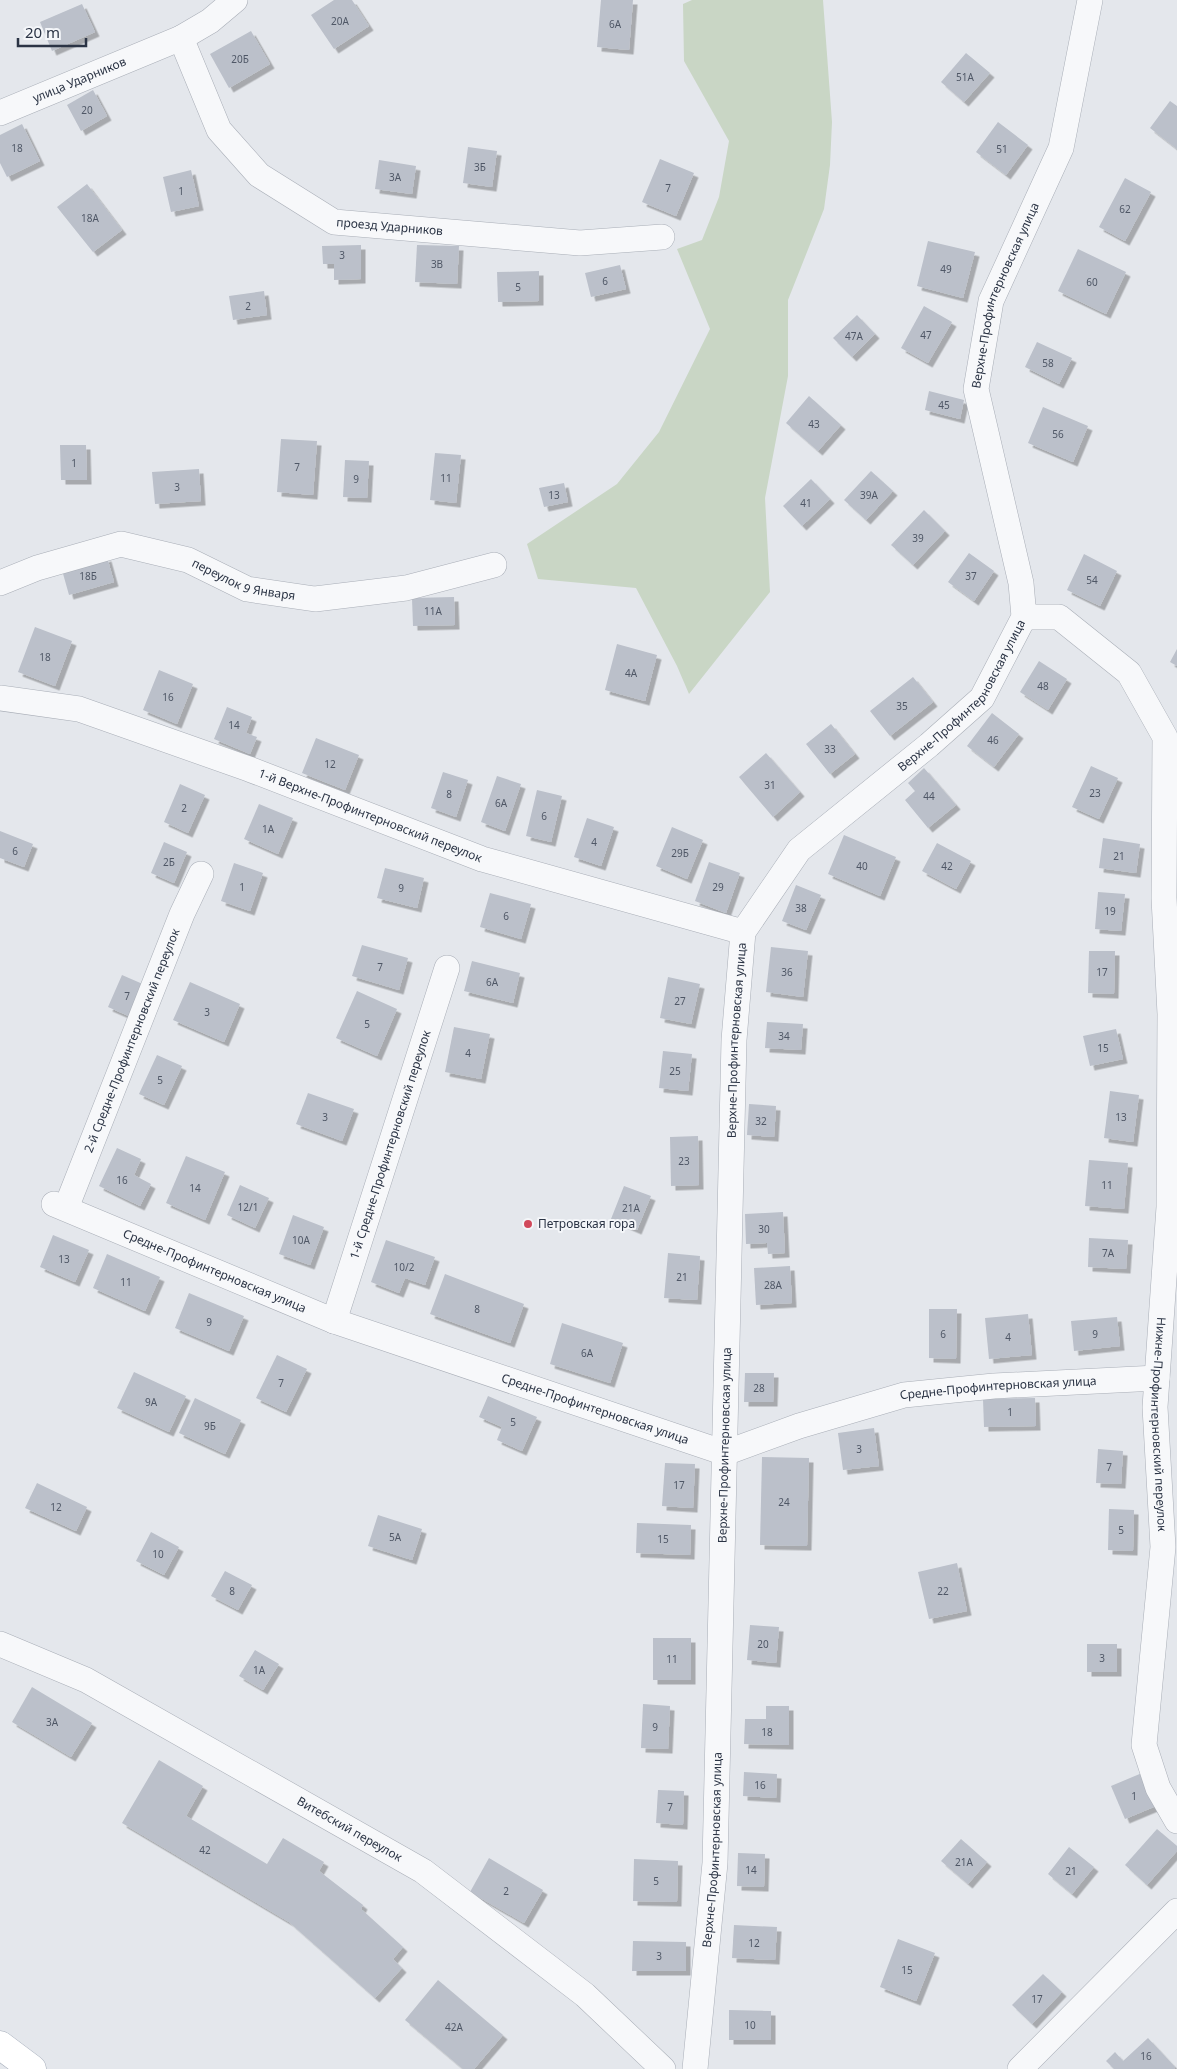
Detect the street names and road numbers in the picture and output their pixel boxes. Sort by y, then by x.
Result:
street label: улица Ударников [30,53,129,107]
street label: Верхне-Профинтерновская улица [967,200,1043,390]
street label: проезд Ударников [336,213,444,239]
street label: переулок 9 Января [189,554,297,604]
street label: Верхне-Профинтерновская улица [894,616,1029,775]
street label: 1-й Верхне-Профинтерновский переулок [256,764,485,866]
street label: 2-й Средне-Профинтерновский переулок [80,925,184,1155]
street label: Верхне-Профинтерновская улица [723,942,750,1138]
street label: 1-й Средне-Профинтерновский переулок [345,1027,435,1261]
street label: Средне-Профинтерновская улица [121,1225,309,1316]
street label: Нижне-Профинтерновский переулок [1147,1317,1171,1533]
street label: Верхне-Профинтерновская улица [713,1347,735,1543]
street label: Средне-Профинтерновская улица [499,1369,691,1448]
street label: Средне-Профинтерновская улица [898,1372,1097,1404]
street label: Верхне-Профинтерновская улица [698,1752,726,1948]
street label: Витебский переулок [294,1792,406,1866]

